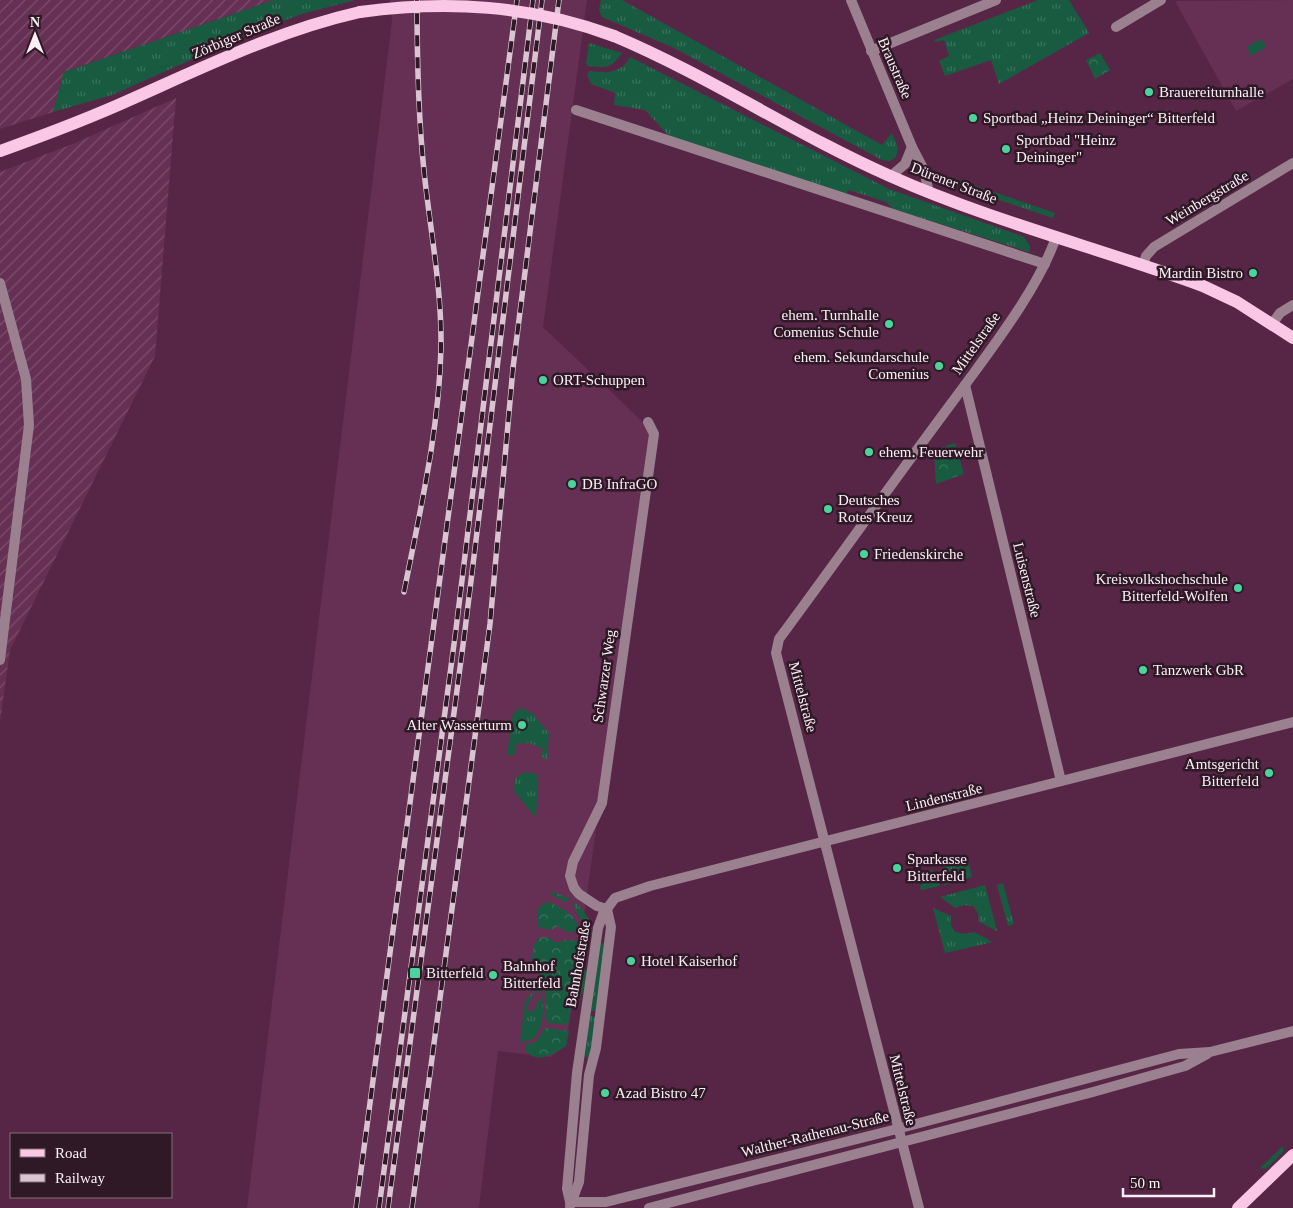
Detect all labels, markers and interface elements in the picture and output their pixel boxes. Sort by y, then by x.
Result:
north arrow [10,10,60,60]
street label: Zörbiger Straße [189,10,283,62]
text: N [30,15,40,30]
street label: Braustraße [875,35,915,101]
place label: Brauereiturnhalle [1159,84,1264,100]
marker: Brauereiturnhalle [1143,86,1155,98]
place label: Sportbad „Heinz Deininger“ Bitterfeld [983,110,1216,126]
marker: Sportbad „Heinz Deininger“ Bitterfeld [967,112,979,124]
place label: Sportbad "Heinz Deininger" [1016,132,1116,165]
marker: Sportbad "Heinz Deininger" [1000,143,1012,155]
street label: Dürener Straße [909,159,1000,207]
street label: Weinbergstraße [1163,167,1251,229]
place label: Mardin Bistro [1158,265,1243,281]
marker: Mardin Bistro [1247,267,1259,279]
place label: ehem. Turnhalle Comenius Schule [774,307,879,340]
street label: Mittelstraße [949,308,1004,377]
marker: ehem. Turnhalle Comenius Schule [883,318,895,330]
place label: ehem. Sekundarschule Comenius [794,349,929,382]
marker: ehem. Sekundarschule Comenius [933,360,945,372]
place label: ORT-Schuppen [553,372,645,388]
marker: ORT-Schuppen [537,374,549,386]
place label: ehem. Feuerwehr [879,444,983,460]
marker: ehem. Feuerwehr [863,446,875,458]
place label: DB InfraGO [582,476,658,492]
marker: DB InfraGO [566,478,578,490]
place label: Deutsches Rotes Kreuz [838,492,913,525]
marker: Deutsches Rotes Kreuz [822,503,834,515]
street label: Luisenstraße [1010,541,1044,619]
place label: Friedenskirche [874,546,963,562]
marker: Friedenskirche [858,548,870,560]
place label: Kreisvolkshochschule Bitterfeld-Wolfen [1096,571,1228,604]
marker: Kreisvolkshochschule Bitterfeld-Wolfen [1232,582,1244,594]
street label: Schwarzer Weg [590,628,619,724]
street label: Mittelstraße [786,660,820,734]
place label: Tanzwerk GbR [1153,662,1244,678]
marker: Tanzwerk GbR [1137,664,1149,676]
place label: Alter Wasserturm [406,717,512,733]
marker: Alter Wasserturm [516,719,528,731]
place label: Amtsgericht Bitterfeld [1185,756,1260,789]
marker: Amtsgericht Bitterfeld [1263,767,1275,779]
street label: Lindenstraße [904,780,984,814]
place label: Sparkasse Bitterfeld [907,851,967,884]
marker: Sparkasse Bitterfeld [891,862,903,874]
street label: Bahnhofstraße [563,919,594,1008]
place label: Hotel Kaiserhof [641,953,737,969]
marker: Hotel Kaiserhof [625,955,637,967]
place label: Bahnhof Bitterfeld [503,958,561,991]
place label: Bitterfeld [426,965,484,981]
marker: Bitterfeld [408,966,422,980]
marker: Bahnhof Bitterfeld [487,969,499,981]
street label: Mittelstraße [886,1053,920,1127]
place label: Azad Bistro 47 [615,1085,706,1101]
marker: Azad Bistro 47 [599,1087,611,1099]
street label: Walther-Rathenau-Straße [739,1108,891,1160]
legend [10,1133,172,1198]
text: Road [55,1145,87,1161]
scale bar [1123,1166,1214,1198]
text: Railway [55,1170,105,1186]
text: 50 m [1130,1175,1161,1191]

